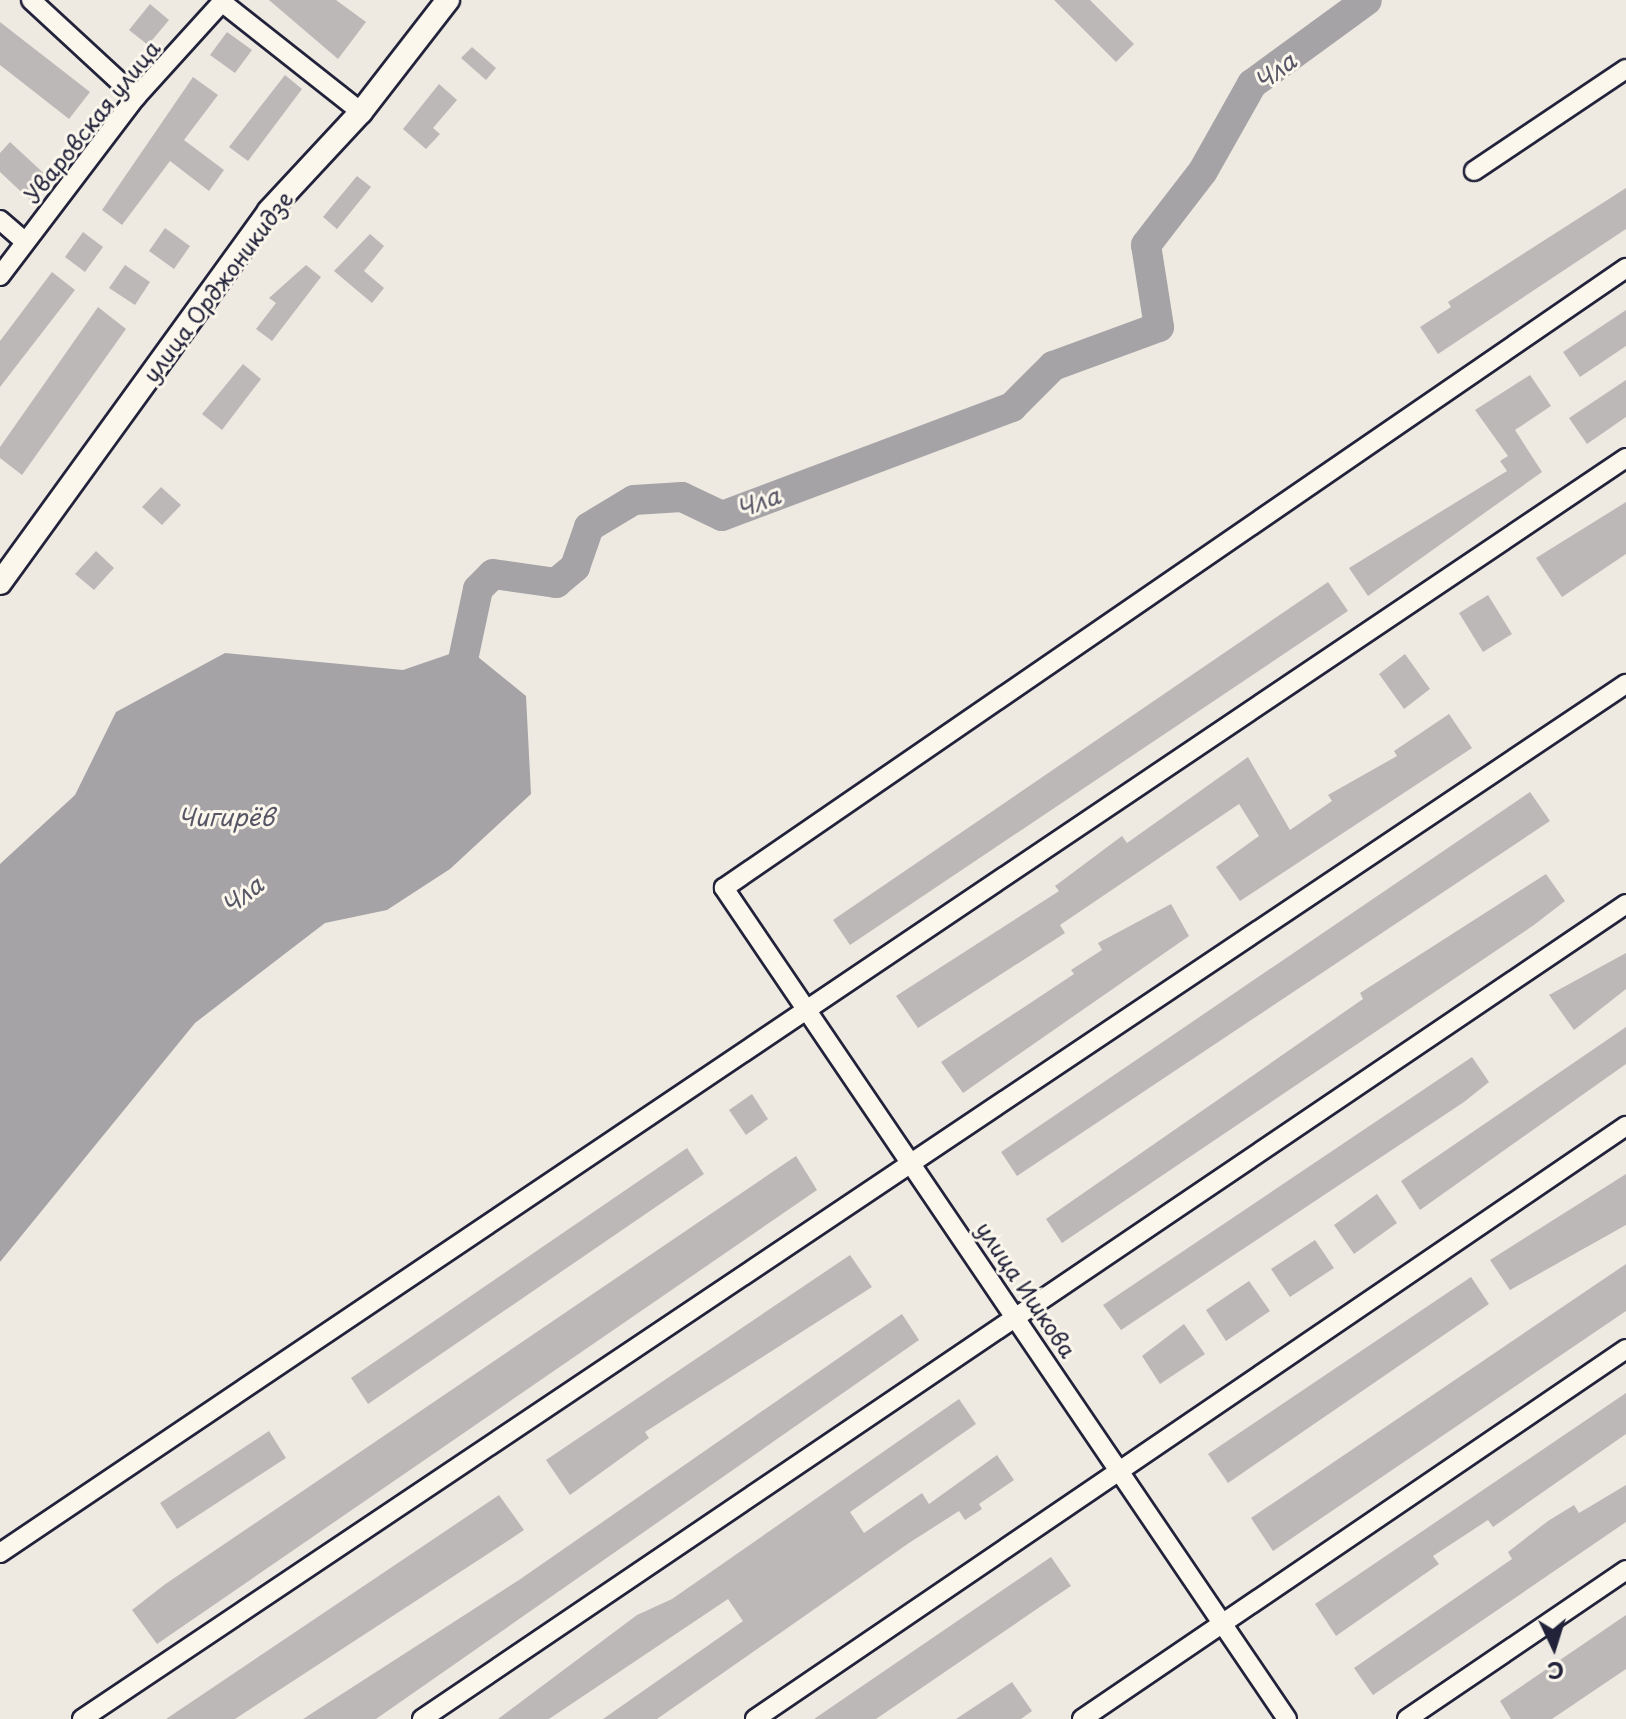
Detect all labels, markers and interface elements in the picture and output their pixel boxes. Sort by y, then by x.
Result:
street label: Уваровская улица [17,34,165,208]
water label: Чла [1249,46,1301,96]
street label: улица Орджоникидзе [136,185,298,387]
water label: Чла [732,481,784,523]
water label: Чигирёв [178,803,274,831]
water label: Чла [216,870,268,920]
street label: улица Ишкова [971,1215,1083,1363]
north arrow [1514,1607,1594,1687]
text: С [1546,1654,1565,1688]

